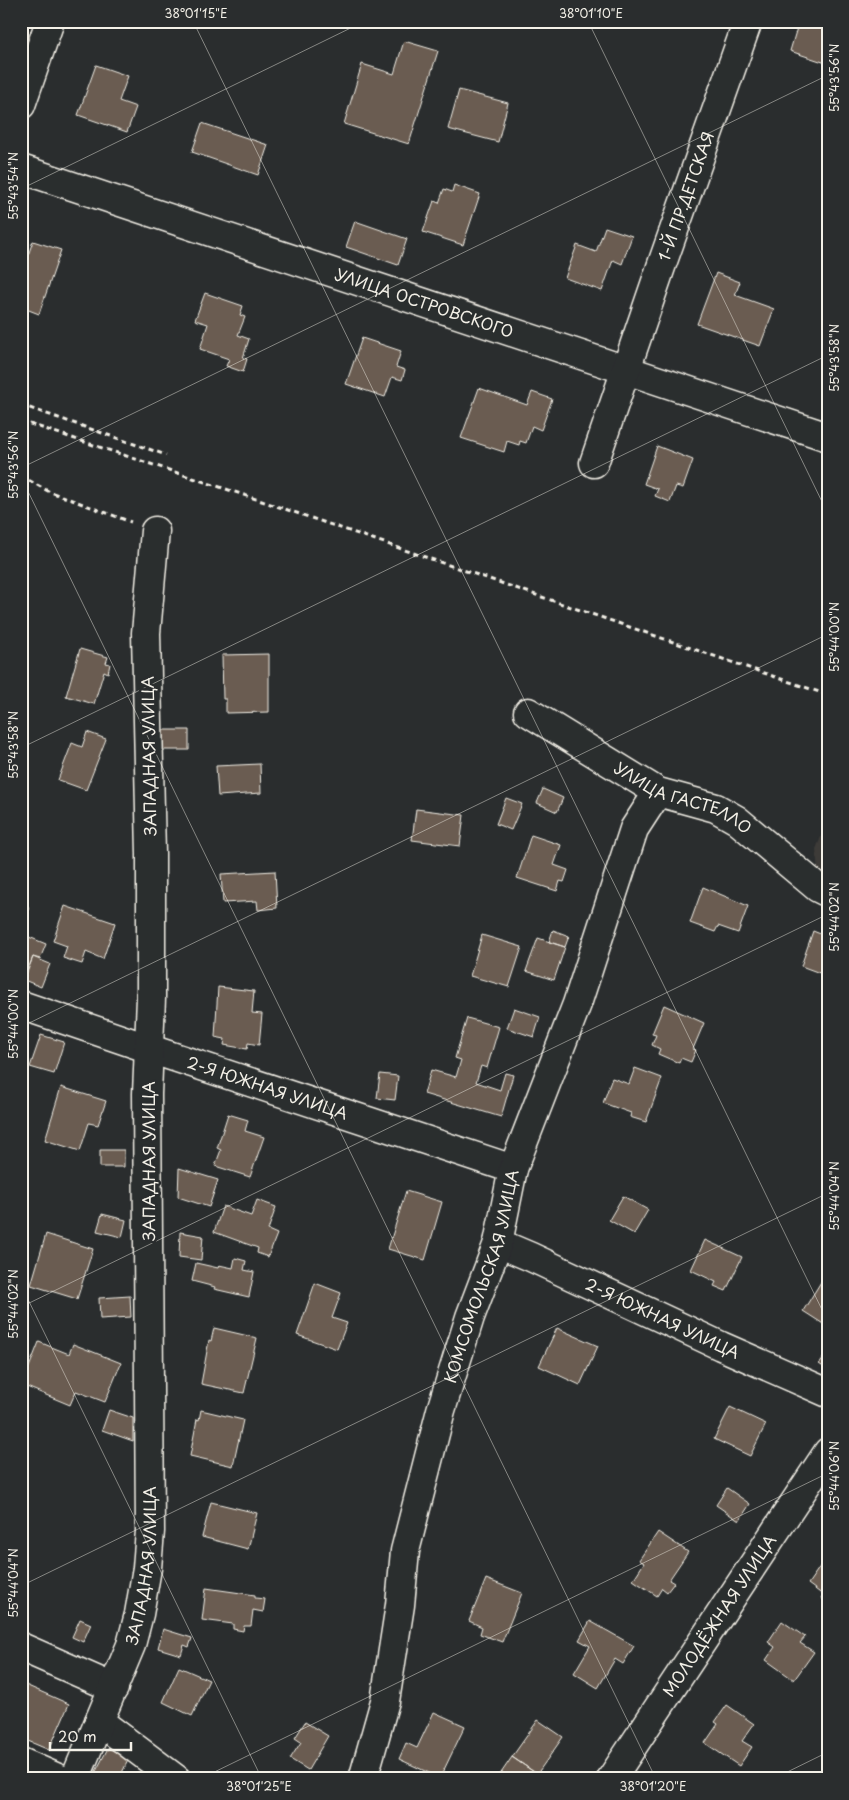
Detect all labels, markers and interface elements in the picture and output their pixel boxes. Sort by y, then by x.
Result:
text: 38°01'15"E [164,4,228,22]
text: 38°01'10"E [559,4,623,22]
text: 55°43'56"N [825,44,843,112]
street label: 1-Й ПР.ДЕТСКАЯ [651,128,719,264]
text: 55°43'54"N [4,152,22,220]
street label: УЛИЦА ОСТРОВСКОГО [332,261,517,343]
text: 55°43'58"N [825,324,843,392]
text: 55°43'56"N [4,431,22,499]
text: 55°44'00"N [825,602,843,672]
street label: ЗАПАДНАЯ УЛИЦА [135,676,161,836]
text: 55°43'58"N [4,711,22,779]
street label: УЛИЦА ГАСТЕЛЛО [610,755,757,839]
text: 55°44'02"N [825,882,843,952]
text: 55°44'00"N [4,989,22,1059]
street label: 2-Я ЮЖНАЯ УЛИЦА [184,1049,351,1125]
street label: ЗАПАДНАЯ УЛИЦА [136,1081,160,1241]
text: 55°44'04"N [825,1161,843,1231]
street label: КОМСОМОЛЬСКАЯ УЛИЦА [437,1167,524,1386]
text: 55°44'02"N [4,1269,22,1339]
street label: 2-Я ЮЖНАЯ УЛИЦА [582,1271,744,1364]
text: 55°44'06"N [825,1441,843,1511]
street label: ЗАПАДНАЯ УЛИЦА [119,1486,161,1647]
street label: МОЛОДЁЖНАЯ УЛИЦА [656,1529,781,1701]
text: 55°44'04"N [4,1548,22,1618]
scale bar [50,1720,131,1752]
text: 20 m [58,1724,97,1747]
text: 38°01'25"E [226,1777,292,1795]
text: 38°01'20"E [620,1777,686,1795]

